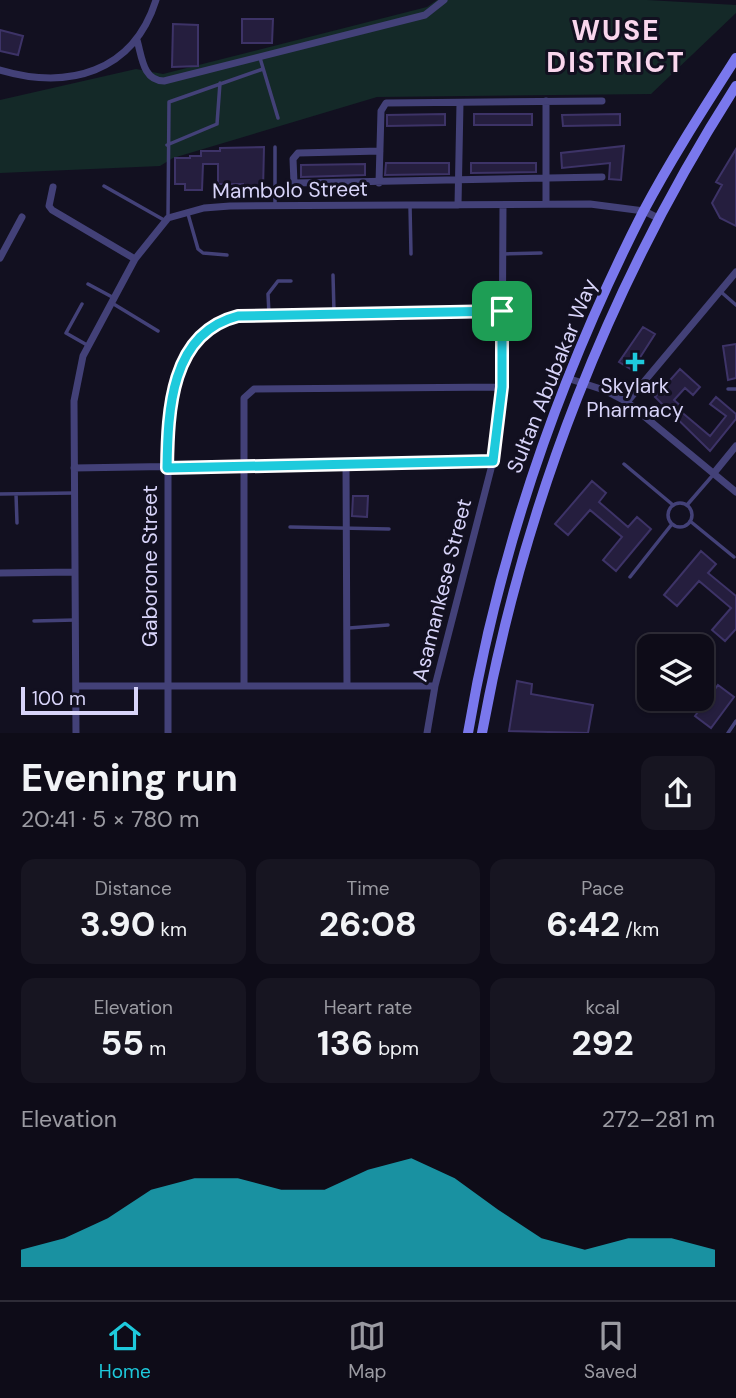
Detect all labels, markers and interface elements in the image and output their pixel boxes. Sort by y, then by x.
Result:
district label: WUSE DISTRICT [546,12,686,81]
street label: Mambolo Street [212,175,368,205]
street label: Sultan Abubakar Way [500,274,604,477]
pin [472,281,532,341]
icon: arrive [483,292,521,330]
marker: Skylark Pharmacy [627,354,643,370]
place label: Skylark Pharmacy [586,372,684,424]
street label: Gaborone Street [136,485,164,647]
street label: Asamankese Street [406,496,478,684]
map controls [637,634,714,711]
button: layers [637,634,714,711]
scale bar [21,684,138,716]
text: 100 m [32,686,86,711]
text: Evening run [21,753,238,803]
button: share [641,756,715,830]
text: 20:41 · 5 × 780 m [21,804,199,834]
text: Distance [95,876,172,901]
text: Time [347,876,389,901]
text: Pace [581,876,624,901]
text: 3.90 [80,901,155,947]
text: 26:08 [319,901,417,947]
text: 6:42 [546,901,620,947]
text: km [155,917,187,942]
text: /km [620,917,659,942]
text: Elevation [94,995,173,1020]
text: Heart rate [324,995,412,1020]
text: kcal [585,995,620,1020]
text: 55 [101,1020,144,1066]
text: 136 [317,1020,373,1066]
text: 292 [572,1020,634,1066]
text: m [144,1036,166,1061]
text: bpm [373,1036,419,1061]
text: Elevation [21,1104,117,1134]
text: 272–281 m [602,1104,715,1134]
tab: Home [99,1317,151,1384]
tab: Map [348,1317,386,1384]
tab: Saved [584,1317,637,1384]

